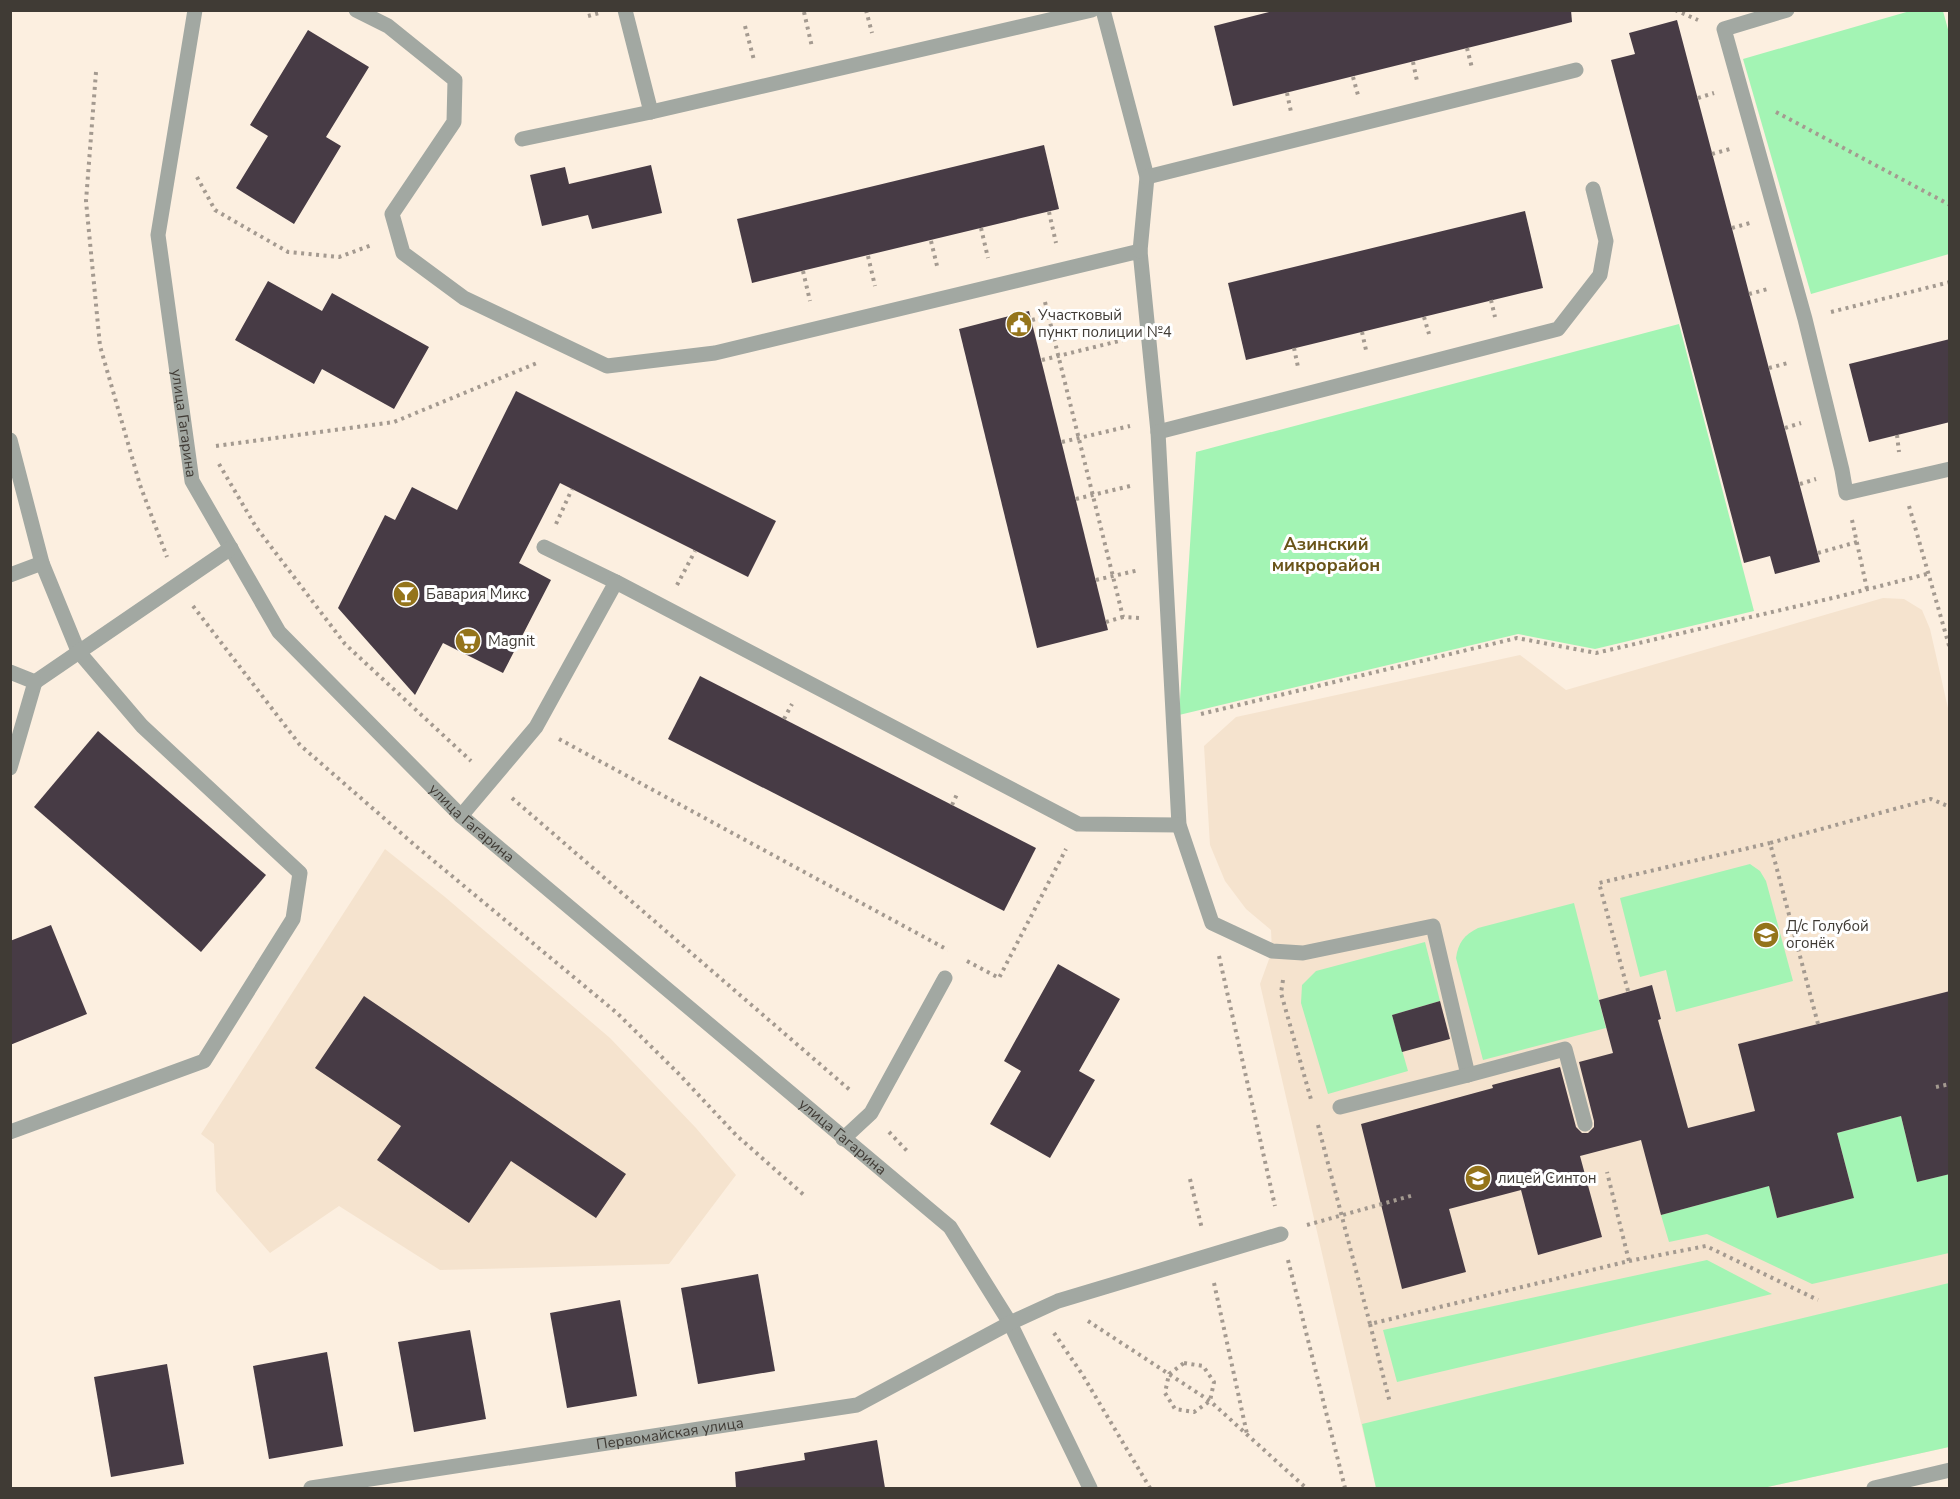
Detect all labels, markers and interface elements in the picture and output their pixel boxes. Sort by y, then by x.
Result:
place label: Участковый пункт полиции №4 [1037,305,1172,342]
public building icon: Участковый пункт полиции №4 [1004,309,1034,339]
street label: улица Гагарина [167,368,201,479]
district label: Азинский микрорайон [1272,532,1380,577]
bar icon: Бавария Микс [391,579,421,609]
place label: Бавария Микс [426,584,526,604]
supermarket icon: Magnit [453,626,483,656]
place label: Magnit [488,631,536,651]
street label: улица Гагарина [424,779,519,867]
place label: Д/с Голубой огонёк [1786,916,1869,953]
school or university icon: Д/с Голубой огонёк [1751,920,1781,950]
street label: улица Гагарина [794,1094,891,1180]
school or university icon: лицей Синтон [1463,1163,1493,1193]
place label: лицей Синтон [1498,1168,1597,1188]
street label: Первомайская улица [595,1412,745,1455]

